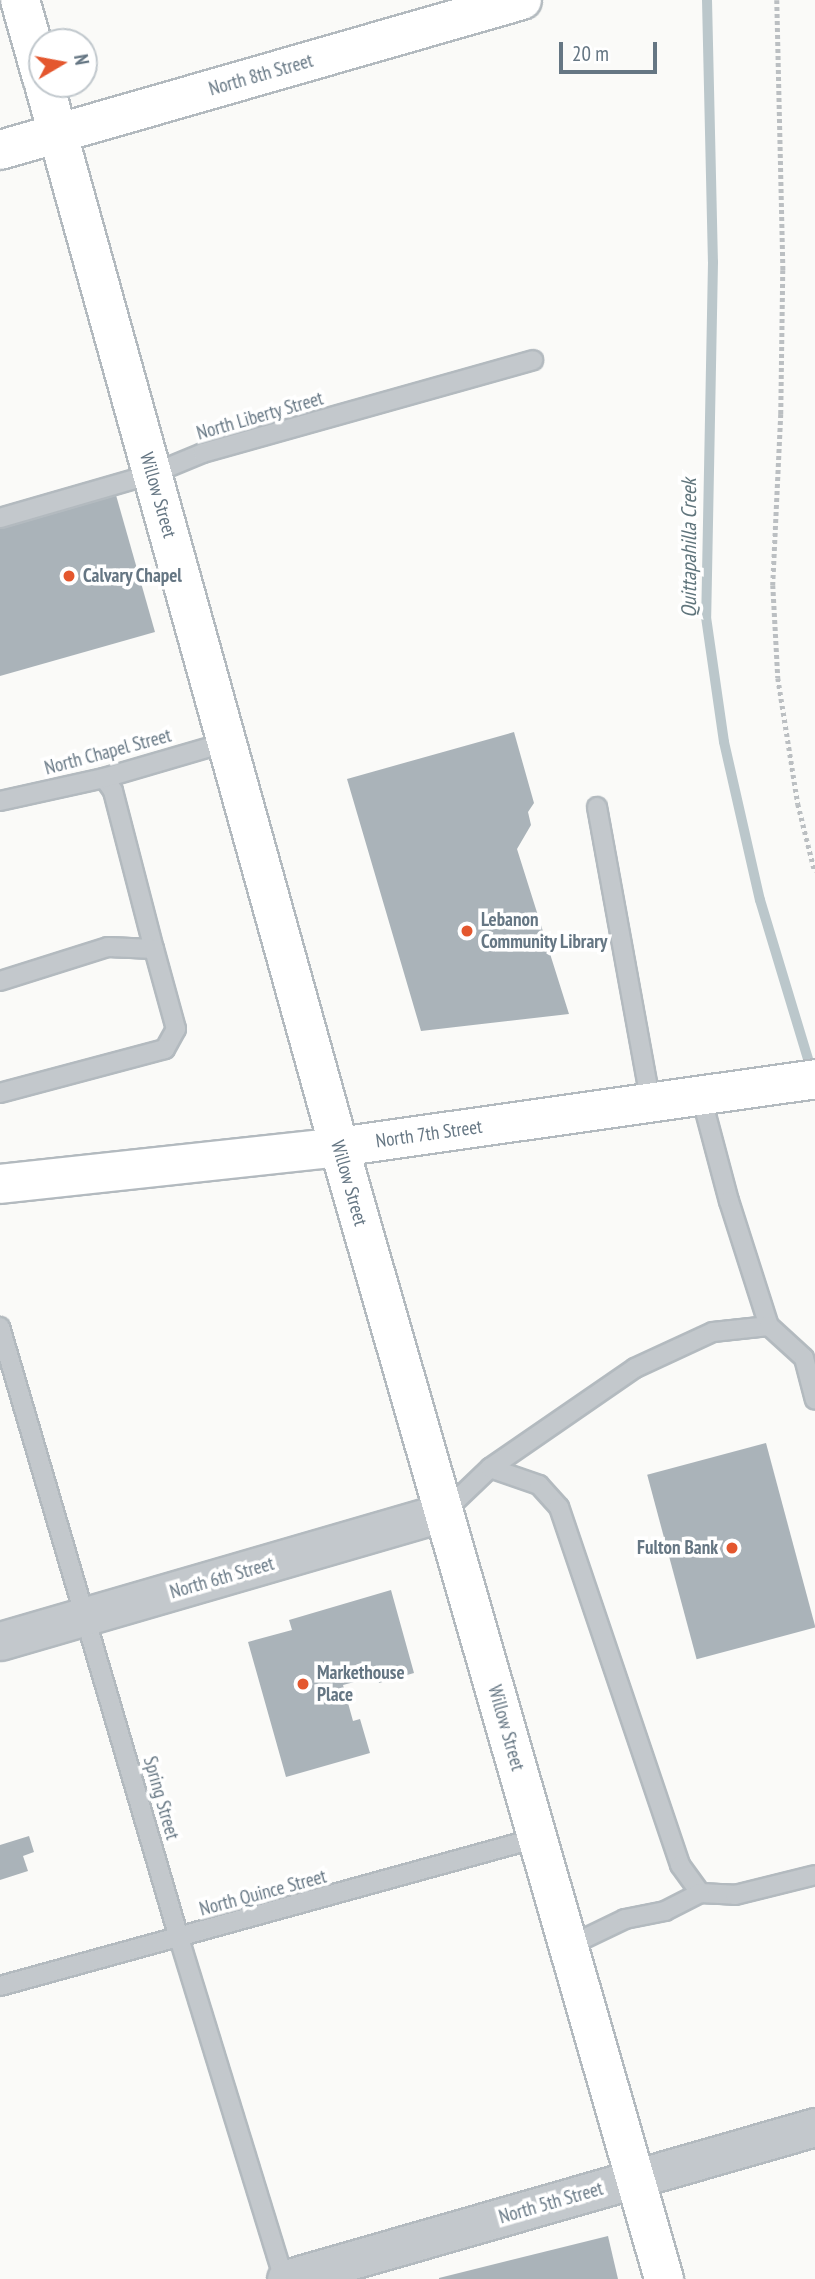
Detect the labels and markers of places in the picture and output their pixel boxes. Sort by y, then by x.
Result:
place label: Calvary Chapel [83,565,183,587]
marker: Calvary Chapel [61,568,77,584]
place label: Lebanon Community Library [481,909,608,953]
marker: Lebanon Community Library [459,923,475,939]
place label: Fulton Bank [637,1537,718,1559]
marker: Fulton Bank [724,1540,740,1556]
place label: Markethouse Place [317,1662,405,1706]
marker: Markethouse Place [295,1676,311,1692]

